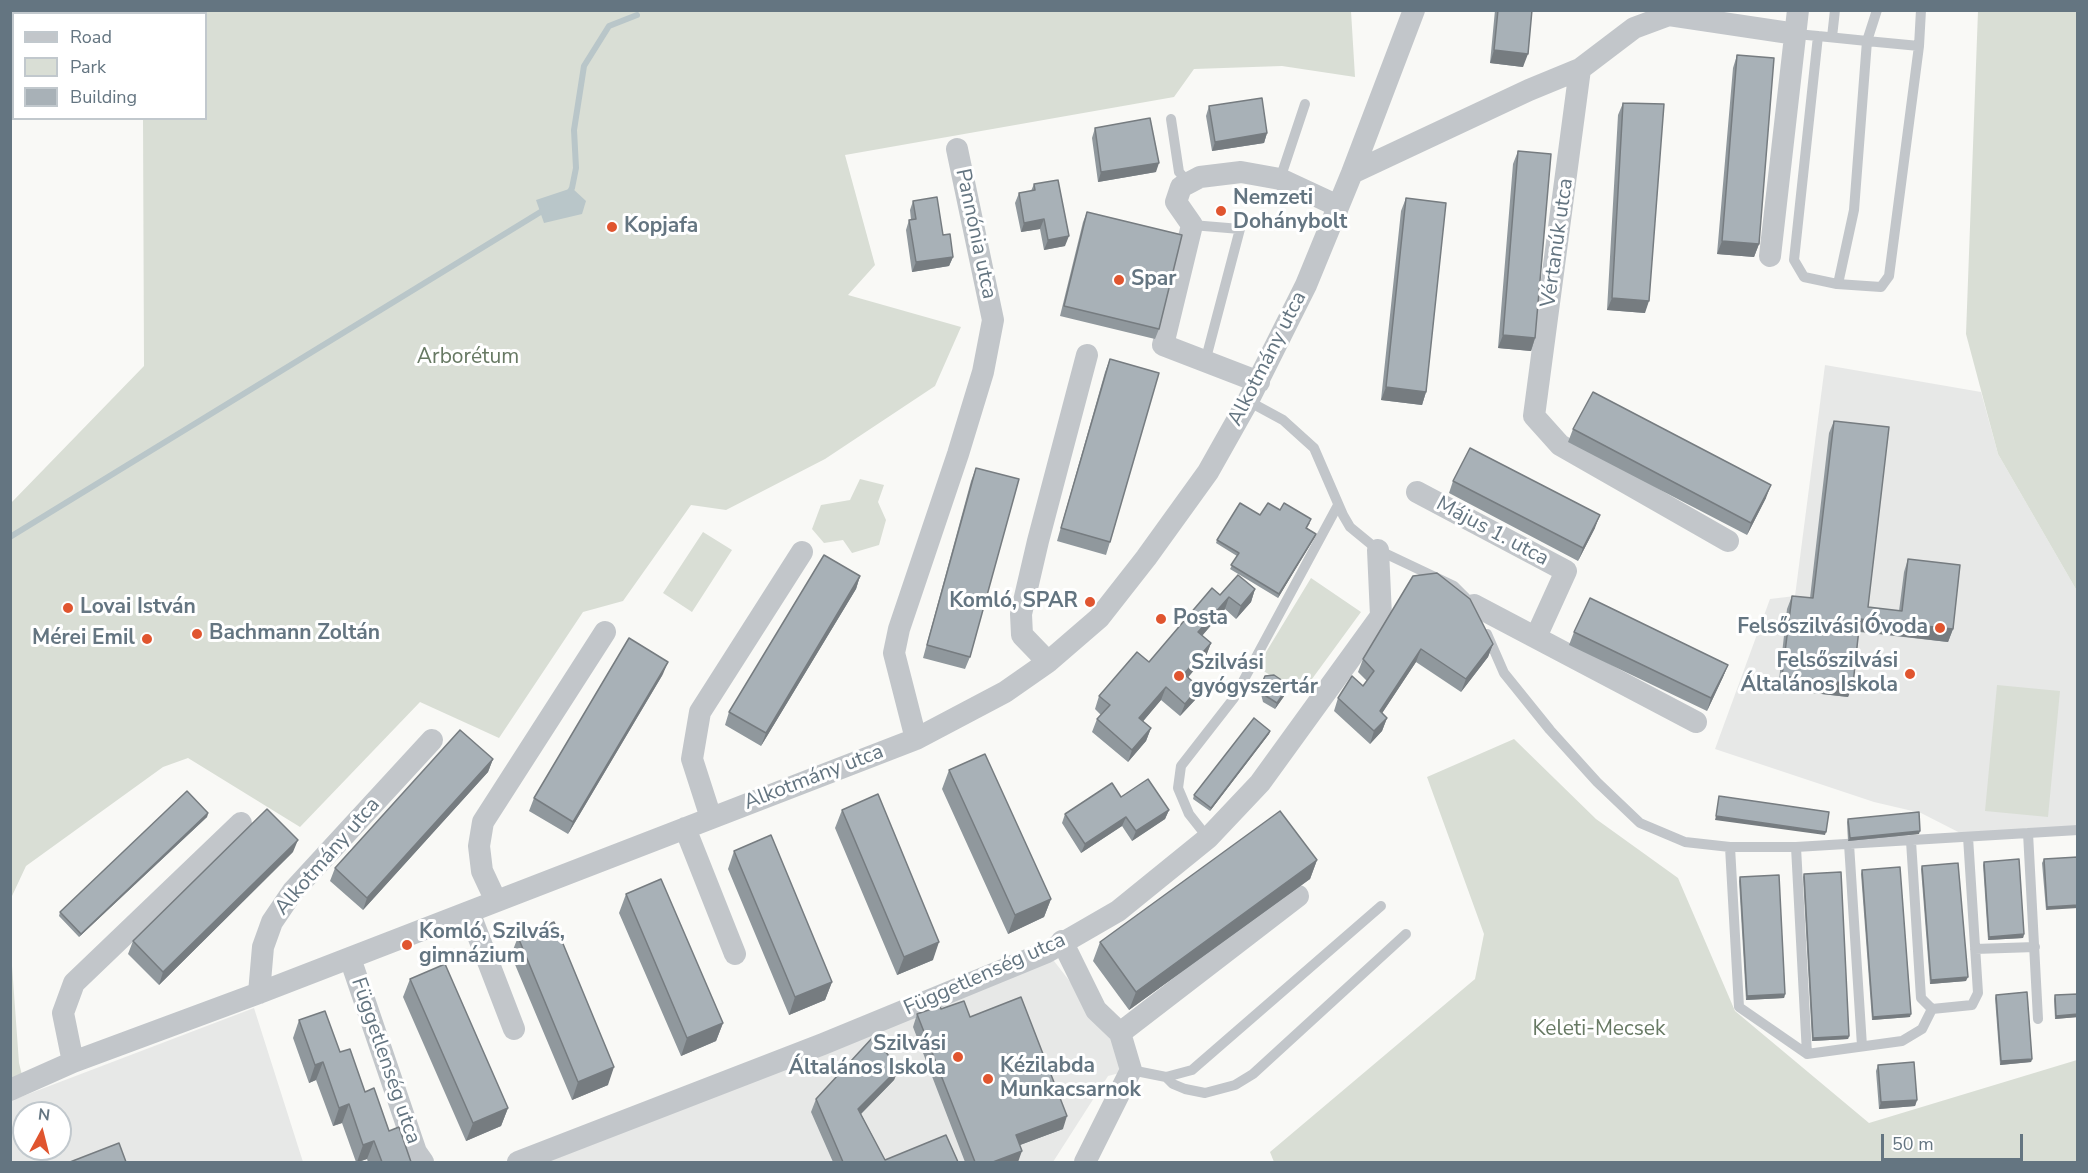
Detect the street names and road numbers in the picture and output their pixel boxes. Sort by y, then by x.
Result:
street label: Pannónia utca [949,167,1001,301]
street label: Vértanúk utca [1536,177,1580,309]
street label: Alkotmány utca [1223,288,1313,430]
street label: Május 1. utca [1431,492,1553,572]
street label: Alkotmány utca [741,740,887,816]
street label: Alkotmány utca [270,793,386,921]
street label: Függetlenség utca [900,928,1070,1022]
street label: Függetlenség utca [345,975,425,1147]

